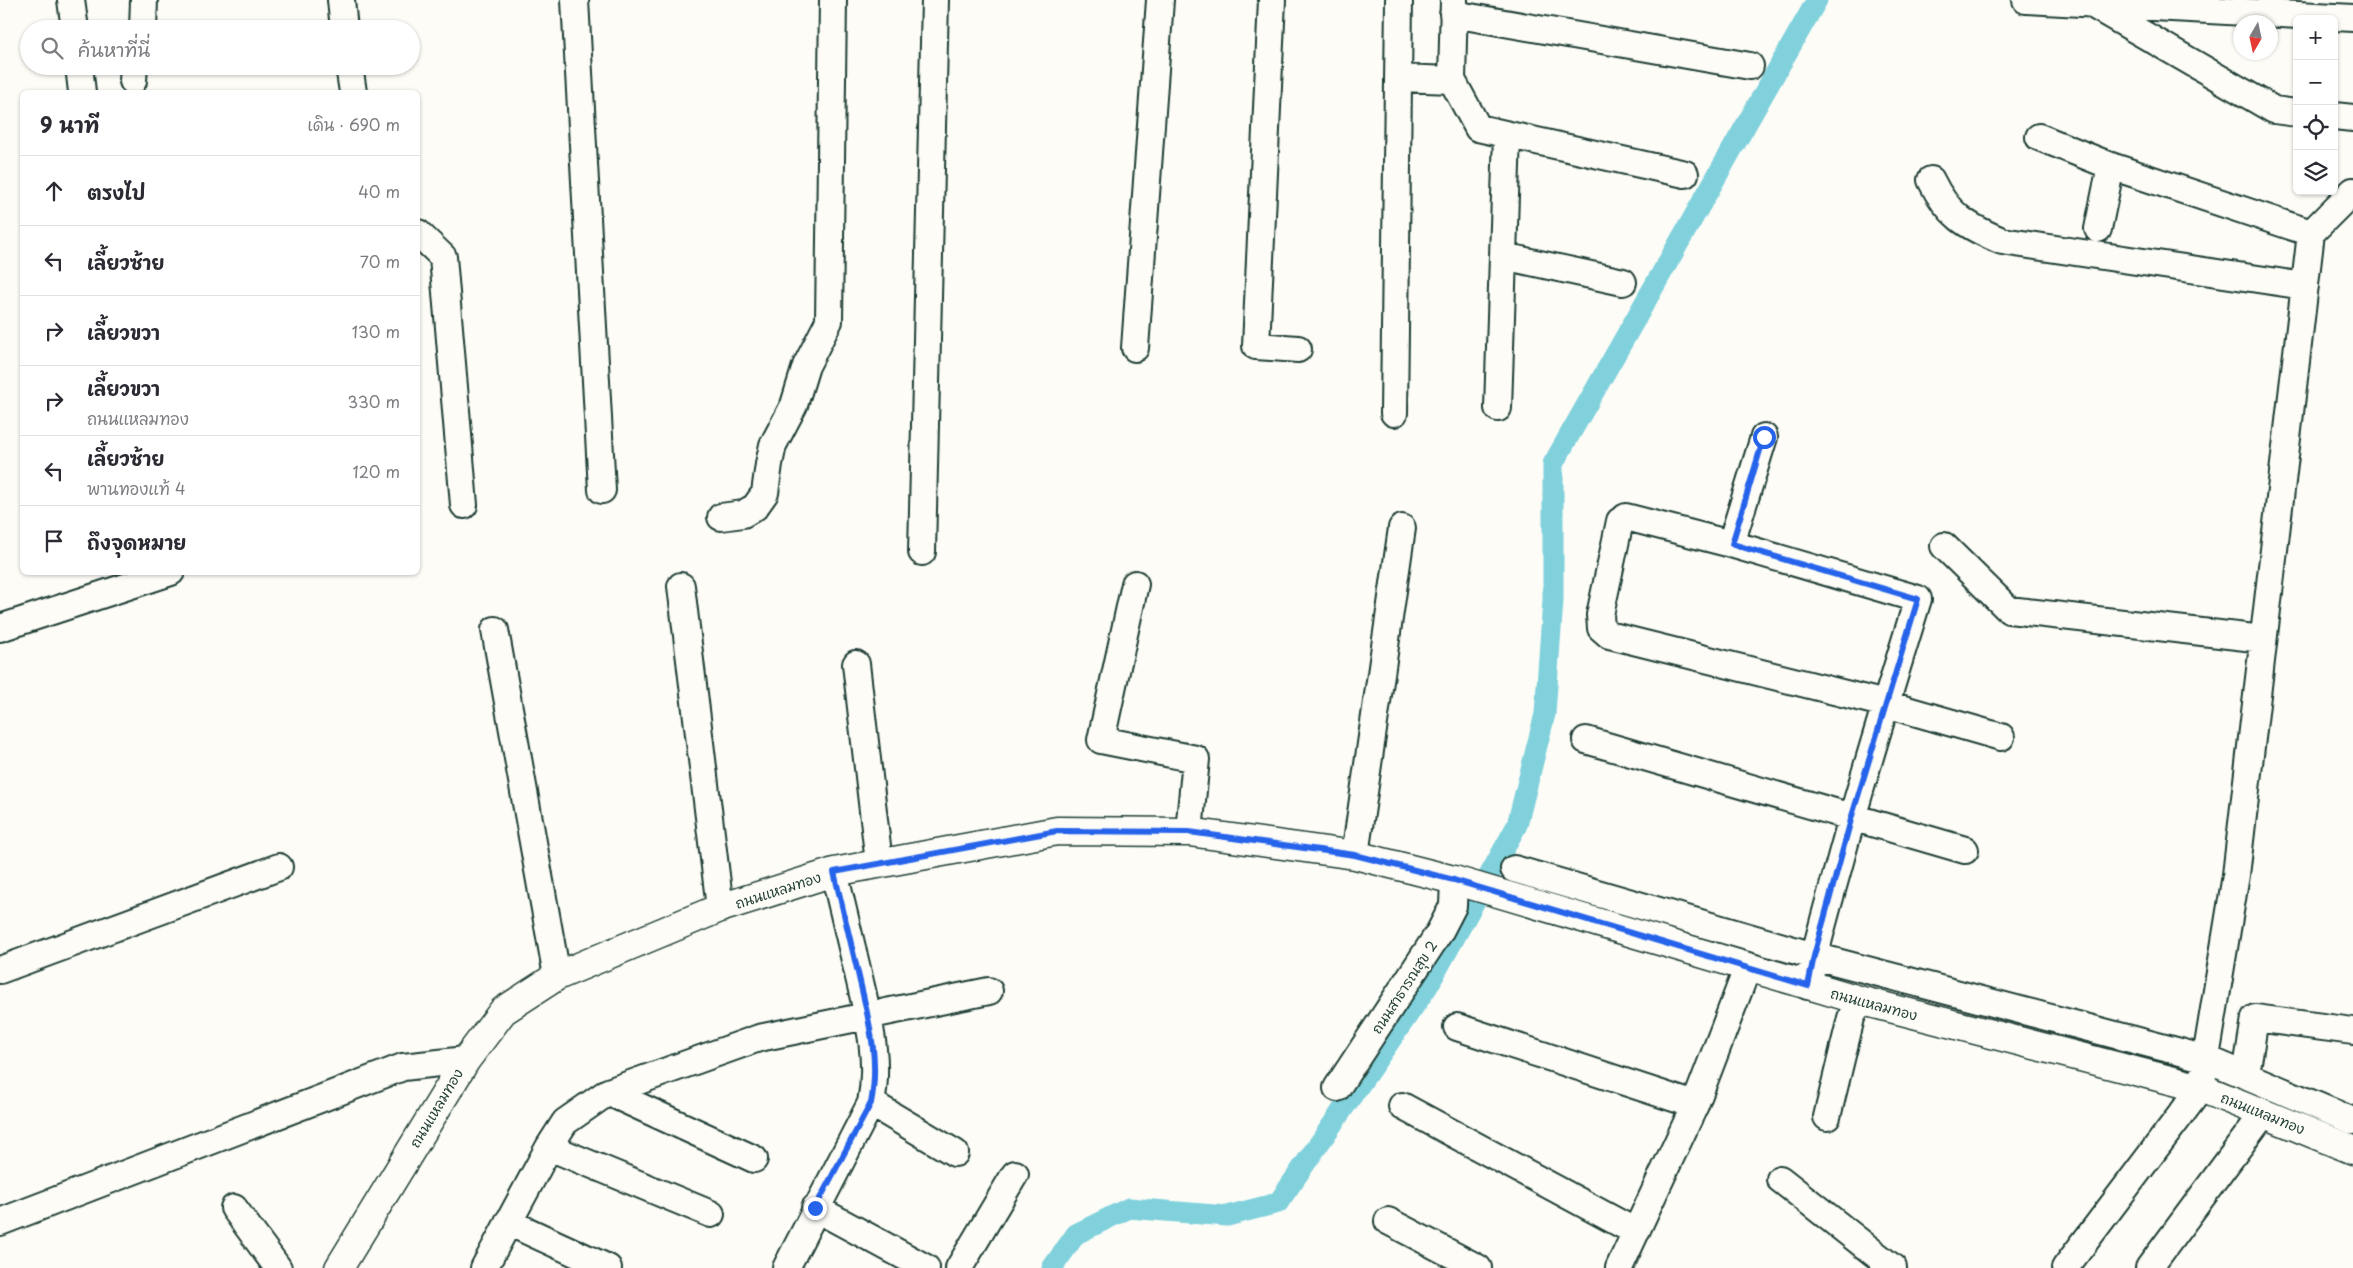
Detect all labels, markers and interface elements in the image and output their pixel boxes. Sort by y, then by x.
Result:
north arrow [2233,15,2278,60]
map controls [2293,15,2338,195]
button: + [2293,15,2338,60]
search box [20,20,420,75]
icon: search [38,34,66,62]
text: ค้นหาที่นี่ [78,35,150,63]
button: − [2293,60,2338,105]
button: locate [2293,105,2338,150]
text: 9 นาที [40,108,99,140]
text: เดิน · 690 m [308,112,400,136]
button: layers [2293,150,2338,195]
icon: ahead [40,177,68,205]
text: ตรงไป [87,178,145,206]
text: 40 m [358,179,400,203]
icon: left [40,247,68,275]
text: เลี้ยวซ้าย [87,248,164,276]
text: 70 m [360,249,400,273]
icon: right [40,317,68,345]
text: เลี้ยวขวา [87,318,160,346]
text: 130 m [352,319,400,343]
text: เลี้ยวขวา [87,374,160,402]
icon: right [40,387,68,415]
text: 330 m [347,389,400,413]
text: ถนนแหลมทอง [87,406,189,430]
route start [1753,426,1776,449]
text: เลี้ยวซ้าย [87,444,164,472]
icon: left [40,457,68,485]
text: 120 m [353,459,400,483]
text: พานทองแท้ 4 [87,476,186,500]
icon: arrive [40,527,68,555]
text: ถึงจุดหมาย [87,528,186,556]
street label: ถนนแหลมทอง [732,866,824,914]
street label: ถนนสาธารณสุข 2 [1366,936,1442,1038]
street label: ถนนแหลมทอง [1828,982,1920,1026]
street label: ถนนแหลมทอง [404,1064,468,1152]
street label: ถนนแหลมทอง [2218,1087,2308,1139]
route end [804,1197,827,1220]

